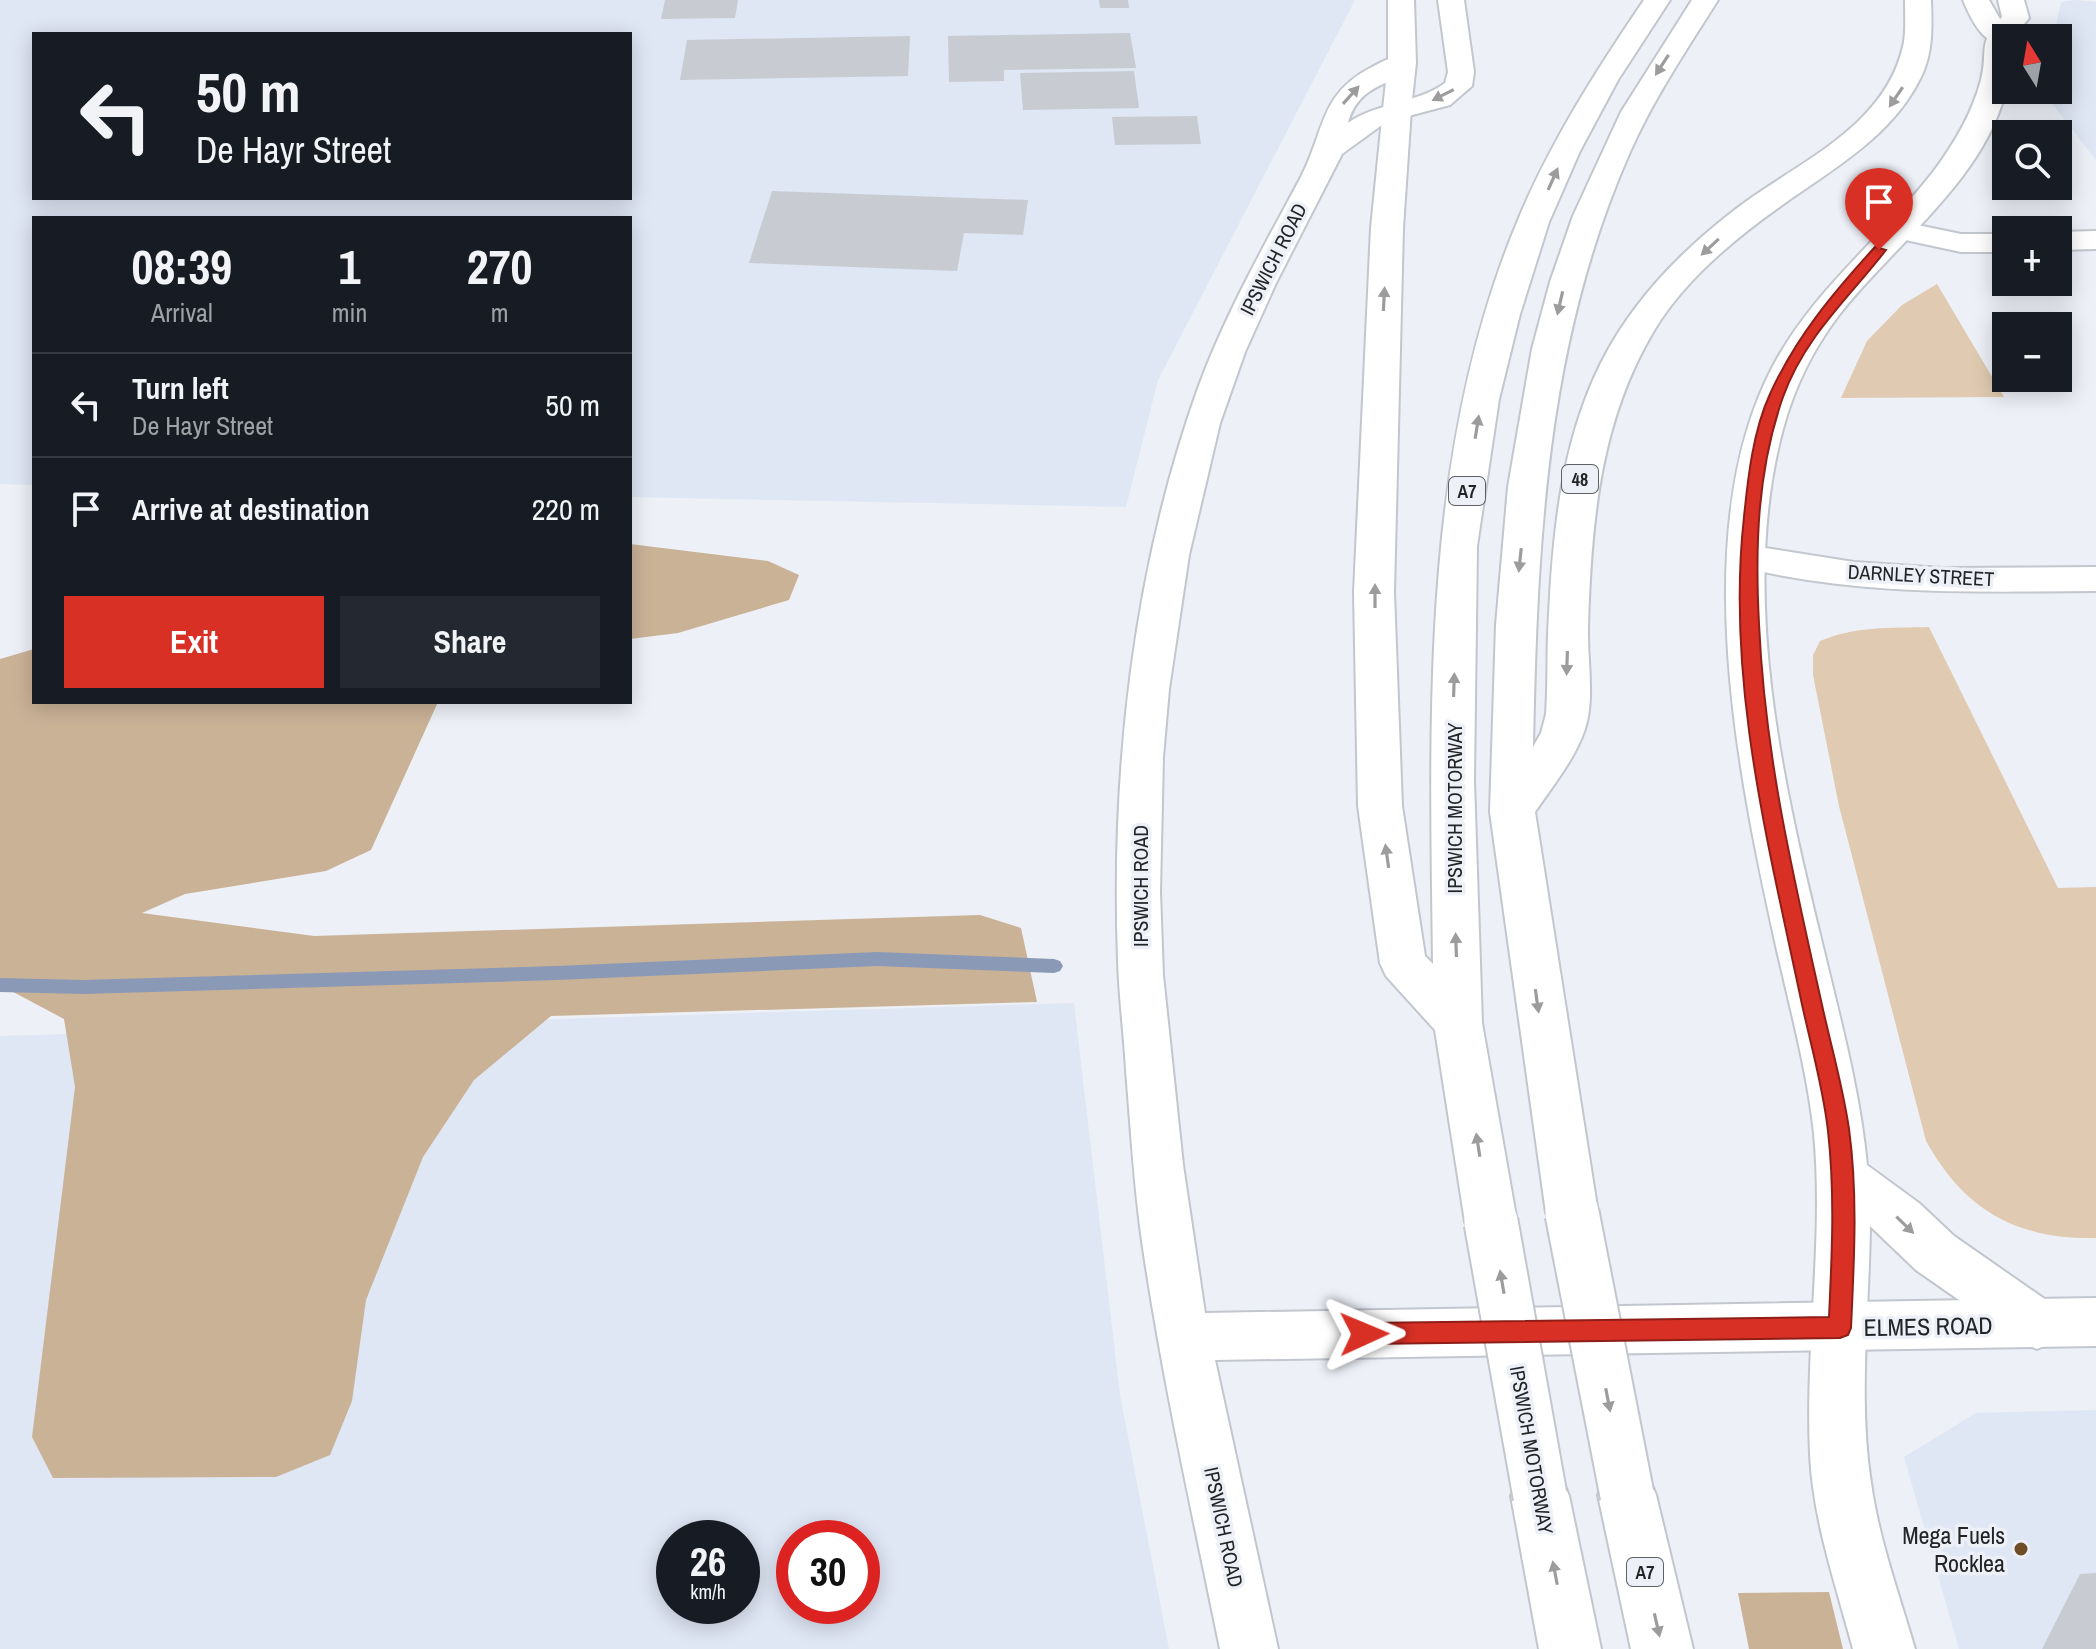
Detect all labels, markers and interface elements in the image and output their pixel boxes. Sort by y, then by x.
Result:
north arrow [1992,24,2072,104]
map controls [1992,24,2072,392]
text: 50 m [196,54,301,129]
one-way arrow [1655,55,1670,76]
icon: left [64,64,168,168]
one-way arrow [1342,85,1359,105]
one-way arrow [1889,87,1904,108]
one-way arrow [1432,88,1455,102]
button: search [1992,120,2072,200]
text: De Hayr Street [196,126,391,174]
one-way arrow [1546,167,1559,190]
pin [1845,168,1913,250]
icon: arrive [1857,180,1901,224]
street label: IPSWICH ROAD [1233,198,1313,320]
button: + [1992,216,2072,296]
text: 08:39 [132,234,232,299]
text: 1 [339,234,360,299]
text: 270 [467,234,532,299]
one-way arrow [1701,237,1720,255]
one-way arrow [1378,286,1391,311]
one-way arrow [1553,291,1566,316]
text: Arrival [151,295,213,330]
text: min [332,295,367,330]
text: m [491,295,509,330]
button: − [1992,312,2072,392]
text: Turn left [132,368,229,408]
icon: left [64,383,108,427]
text: 50 m [545,385,600,425]
text: De Hayr Street [132,408,273,443]
one-way arrow [1471,414,1484,439]
road number: 48 [1562,465,1598,493]
road number: A7 [1449,477,1485,505]
icon: arrive [64,487,108,531]
text: Arrive at destination [132,489,370,529]
text: 220 m [532,489,600,529]
one-way arrow [1513,548,1526,573]
street label: DARNLEY STREET [1847,558,1995,592]
one-way arrow [1369,583,1381,608]
button: Exit [64,596,324,688]
button: Share [340,596,600,688]
one-way arrow [1561,651,1574,676]
one-way arrow [1448,672,1461,697]
street label: IPSWICH MOTORWAY [1441,723,1468,893]
street label: IPSWICH ROAD [1127,825,1154,947]
one-way arrow [1380,843,1393,868]
one-way arrow [1450,932,1463,957]
one-way arrow [1531,989,1544,1014]
one-way arrow [1472,1132,1484,1157]
one-way arrow [1895,1216,1914,1234]
one-way arrow [1495,1269,1507,1294]
position arrow [1322,1292,1406,1376]
street label: ELMES ROAD [1863,1309,1993,1343]
street label: IPSWICH MOTORWAY [1504,1364,1560,1536]
one-way arrow [1603,1388,1615,1413]
street label: IPSWICH ROAD [1198,1464,1250,1590]
place label: Mega Fuels Rocklea [1902,1519,2005,1579]
speed limit sign: 30 [776,1520,880,1624]
text: 26 [690,1535,726,1588]
marker: Mega Fuels Rocklea [2012,1540,2030,1558]
road number: A7 [1627,1558,1663,1586]
one-way arrow [1548,1560,1561,1585]
text: km/h [690,1578,726,1605]
one-way arrow [1651,1613,1664,1638]

